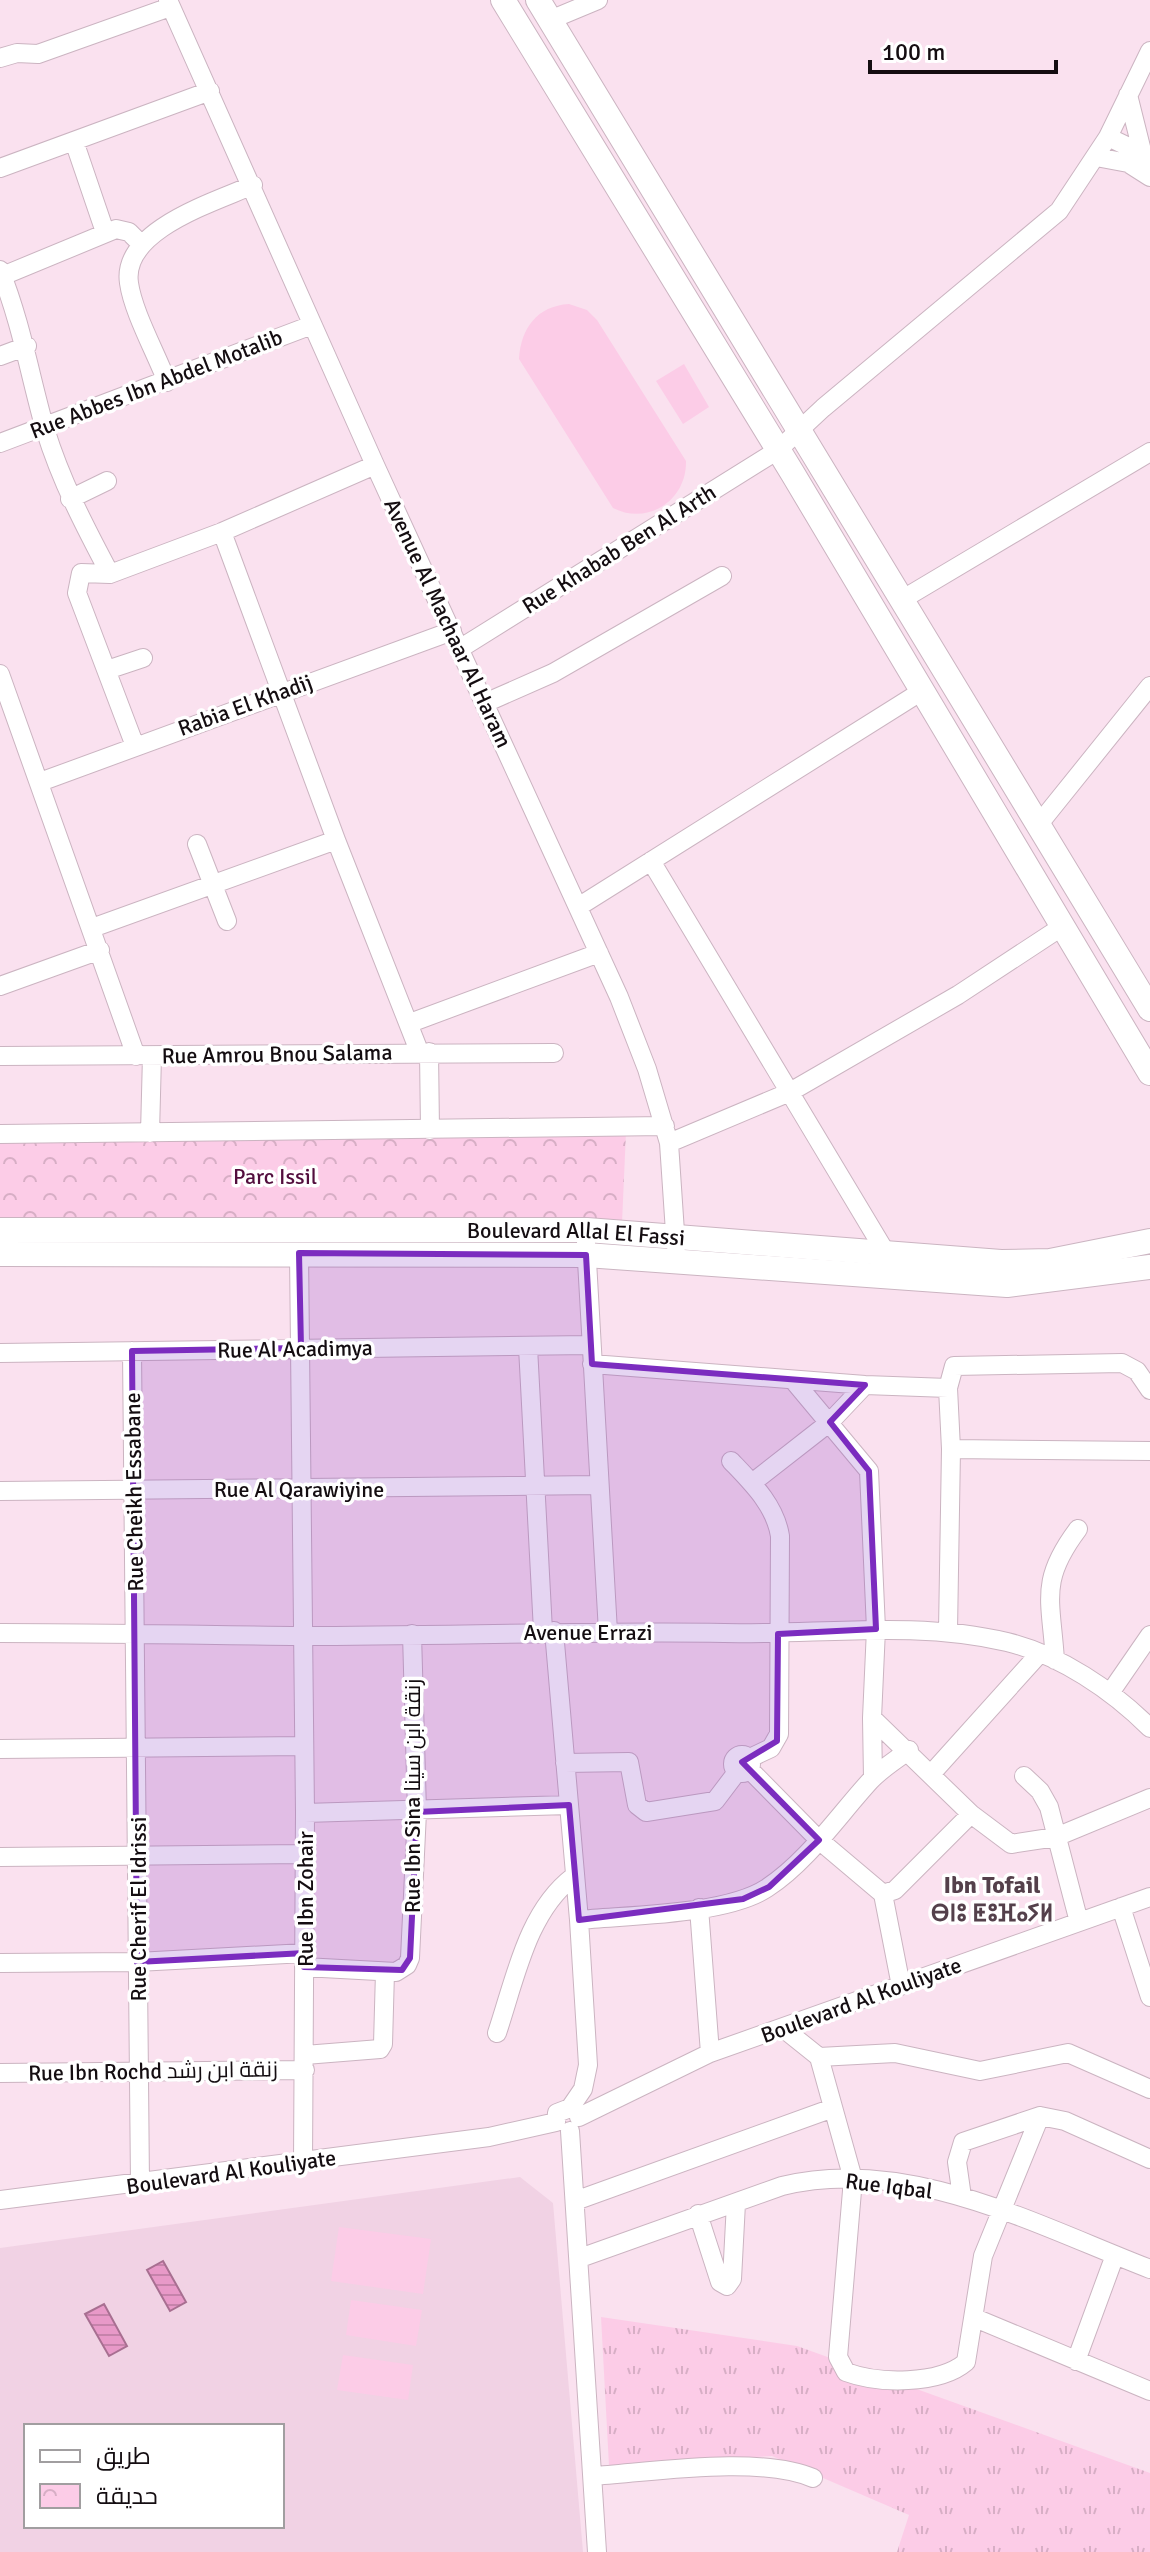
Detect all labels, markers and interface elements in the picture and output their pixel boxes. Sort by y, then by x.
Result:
scale bar [870,24,1056,74]
text: 100 m [882,37,945,67]
street label: Rue Abbes Ibn Abdel Motalib [26,323,286,445]
street label: Rue Khabab Ben Al Arth [517,478,721,620]
street label: Avenue Al Machaar Al Haram [378,494,518,752]
street label: Rabia El Khadij [174,668,316,742]
street label: Rue Amrou Bnou Salama [161,1038,393,1070]
park label: Parc Issil [233,1163,317,1190]
street label: Boulevard Allal El Fassi [467,1216,686,1251]
street label: Rue Al Acadimya [217,1334,373,1364]
street label: Rue Cheikh Essabane [119,1392,149,1592]
street label: Rue Al Qarawiyine [214,1476,384,1503]
street label: Avenue Errazi [523,1619,653,1646]
street label: Rue Ibn Sina زنقة ابن سينا [399,1679,426,1913]
street label: Rue Cherif El Idrissi [125,1817,152,2001]
street label: Rue Ibn Zohair [292,1831,319,1967]
district label: Ibn Tofail ⴱⵏⵓ ⵟⵓⴼⴰⵢⵍ [931,1870,1053,1928]
street label: Boulevard Al Kouliyate [757,1951,965,2049]
street label: Rue Ibn Rochd زنقة ابن رشد [28,2055,278,2087]
street label: Boulevard Al Kouliyate [124,2144,338,2200]
street label: Rue Iqbal [844,2167,934,2205]
legend [24,2424,284,2528]
text: طريق [96,2441,151,2471]
text: حديقة [96,2481,158,2511]

